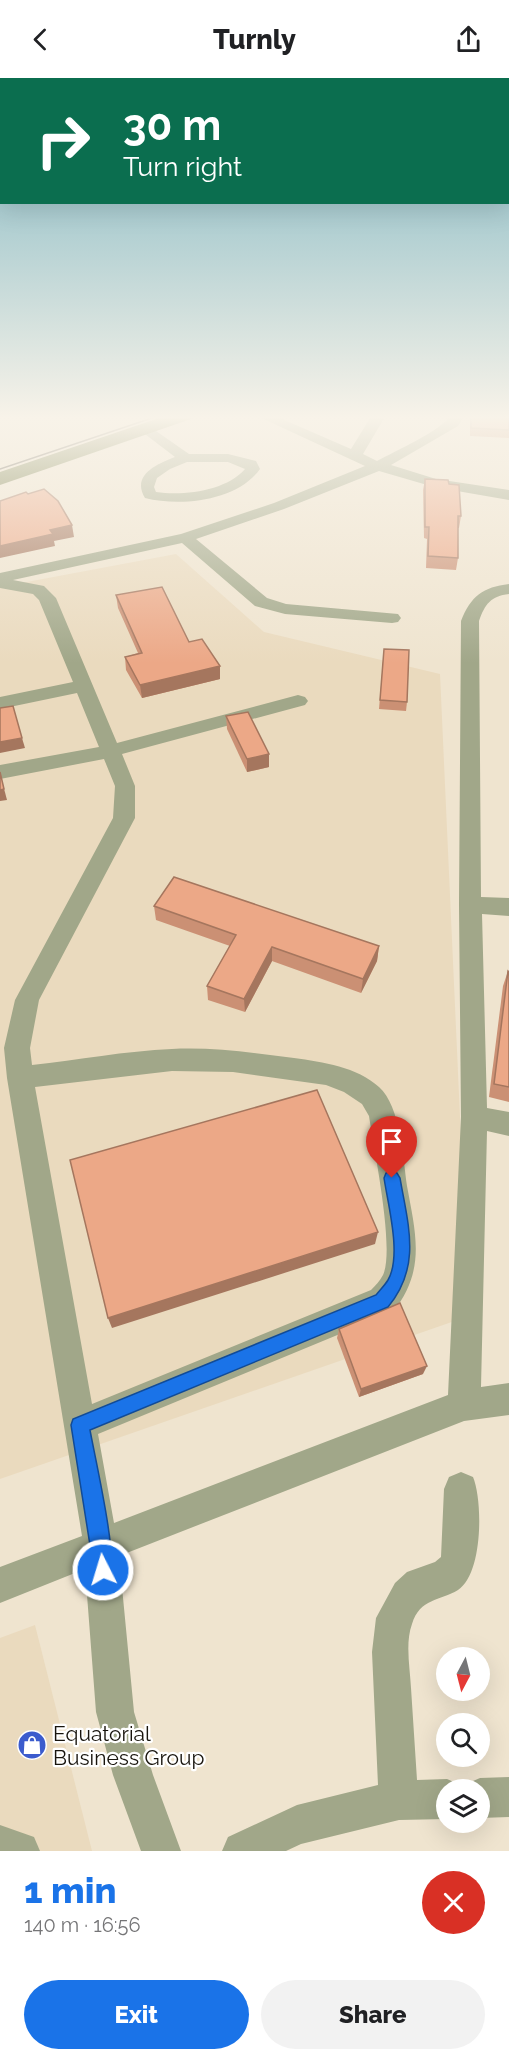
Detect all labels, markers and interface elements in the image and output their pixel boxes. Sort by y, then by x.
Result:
icon: back [24,23,57,56]
icon: share [452,23,485,56]
text: Turnly [213,24,296,55]
text: 30 m [123,101,221,150]
icon: right [24,102,102,180]
text: Turn right [123,151,242,182]
pin [366,1116,417,1178]
icon: arrive [375,1125,408,1158]
position arrow [71,1538,135,1602]
north arrow [436,1647,490,1701]
map controls [436,1647,490,1833]
button: search [436,1713,490,1767]
place label: Equatorial Business Group [53,1721,204,1770]
shop icon: Equatorial Business Group [16,1729,48,1761]
button: layers [436,1779,490,1833]
text: 1 min [24,1869,116,1911]
button: close [422,1871,485,1934]
text: 140 m · 16:56 [24,1913,141,1937]
button: Exit [24,1980,249,2049]
button: Share [261,1980,485,2049]

